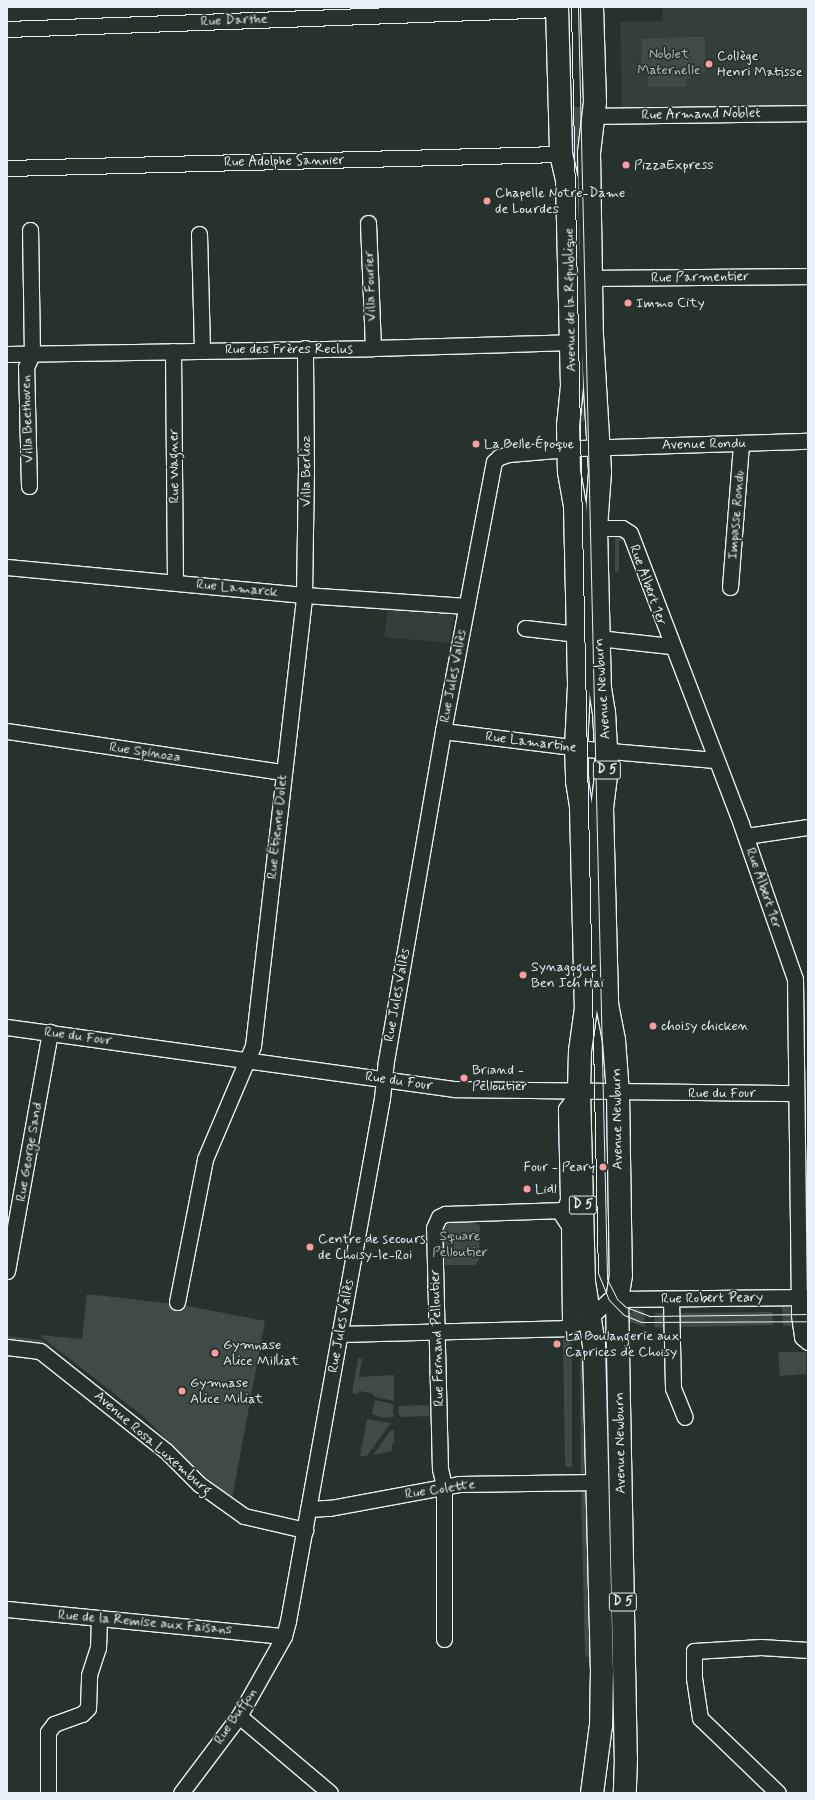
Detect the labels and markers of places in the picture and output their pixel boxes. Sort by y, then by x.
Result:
place label: Collège Henri Matisse [717,48,801,80]
marker: Collège Henri Matisse [704,59,714,69]
place label: PizzaExpress [634,157,714,173]
marker: PizzaExpress [621,160,631,170]
place label: Chapelle Notre-Dame de Lourdes [495,185,623,218]
marker: Chapelle Notre-Dame de Lourdes [482,196,492,206]
place label: Immo City [636,295,702,311]
marker: Immo City [623,298,633,308]
place label: La Belle Époque [484,436,575,452]
marker: La Belle Époque [471,439,481,449]
place label: Synagogue Ben Ich Haï [531,959,603,992]
marker: Synagogue Ben Ich Haï [518,970,528,980]
place label: choisy chicken [661,1018,749,1034]
marker: choisy chicken [648,1021,658,1031]
place label: Briand - Pelloutier [472,1062,527,1094]
marker: Briand - Pelloutier [459,1073,469,1083]
place label: Four - Peary [524,1159,595,1175]
marker: Four - Peary [598,1162,608,1172]
place label: Lidl [535,1181,557,1197]
marker: Lidl [522,1184,532,1194]
place label: Centre de secours de Choisy-le-Roi [318,1231,428,1264]
marker: Centre de secours de Choisy-le-Roi [305,1242,315,1252]
place label: La Boulangerie aux Caprices de Choisy [565,1328,679,1360]
place label: Gymnase Alice Milliat [223,1337,299,1370]
marker: La Boulangerie aux Caprices de Choisy [552,1339,562,1349]
marker: Gymnase Alice Milliat [210,1348,220,1358]
place label: Gymnase Alice Miliat [190,1375,262,1408]
marker: Gymnase Alice Miliat [177,1386,187,1396]

